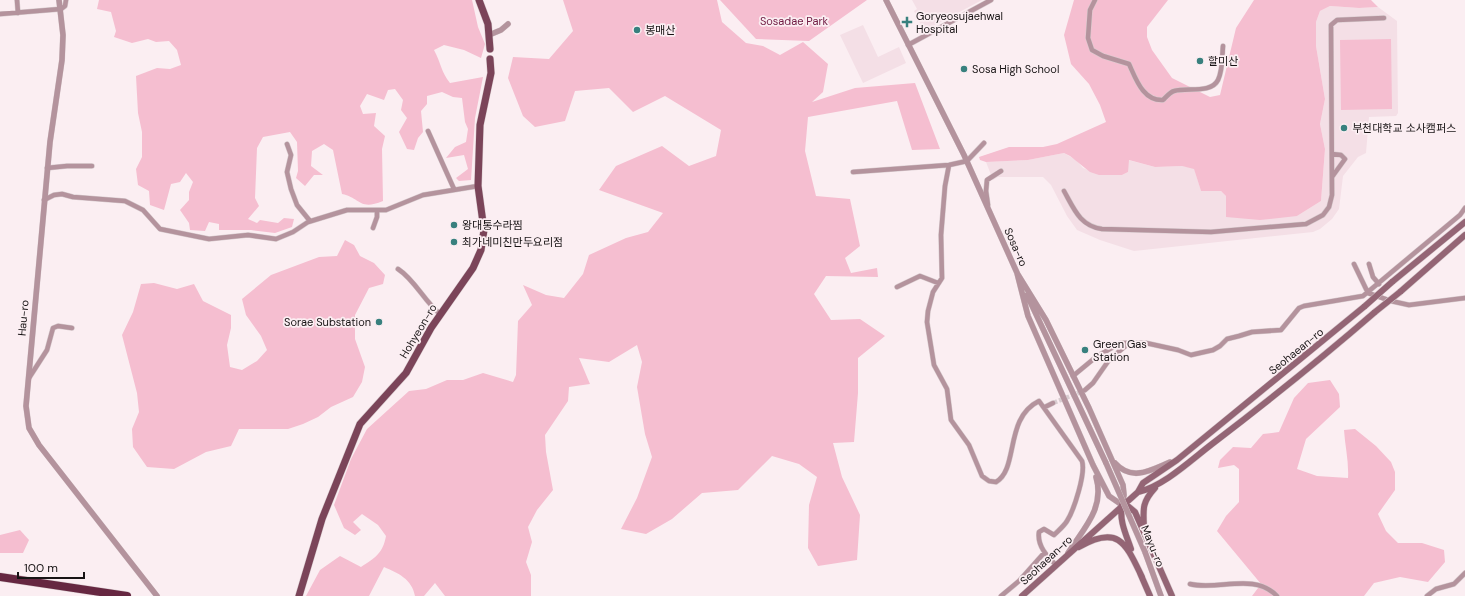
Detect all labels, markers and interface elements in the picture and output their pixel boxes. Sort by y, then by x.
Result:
place label: Goryeosujaehwal Hospital [916,9,1003,36]
park label: Sosadae Park [760,14,829,28]
marker: Goryeosujaehwal Hospital [901,16,913,28]
place label: 봉매산 [645,23,675,37]
marker: 봉매산 [632,25,642,35]
place label: 할미산 [1208,54,1238,68]
marker: 할미산 [1195,56,1205,66]
place label: Sosa High School [972,62,1059,76]
marker: Sosa High School [959,64,969,74]
place label: 부천대학교 소사캠퍼스 [1352,121,1456,135]
marker: 부천대학교 소사캠퍼스 [1339,123,1349,133]
place label: 왕대통수라찜 [462,218,523,232]
marker: 왕대통수라찜 [449,220,459,230]
street label: Sosa-ro [1001,226,1031,268]
place label: 최가네미친만두요리점 [462,235,563,249]
marker: 최가네미친만두요리점 [449,237,459,247]
street label: Hau-ro [14,299,32,337]
street label: Hohyeon-ro [396,301,440,361]
place label: Sorae Substation [284,315,371,329]
marker: Sorae Substation [374,317,384,327]
street label: Seohaean-ro [1266,325,1326,377]
place label: Green Gas Station [1093,337,1147,364]
marker: Green Gas Station [1080,345,1090,355]
street label: Mayu-ro [1138,523,1168,569]
street label: Seohaean-ro [1017,532,1075,588]
scale bar [18,554,84,580]
text: 100 m [24,560,58,576]

